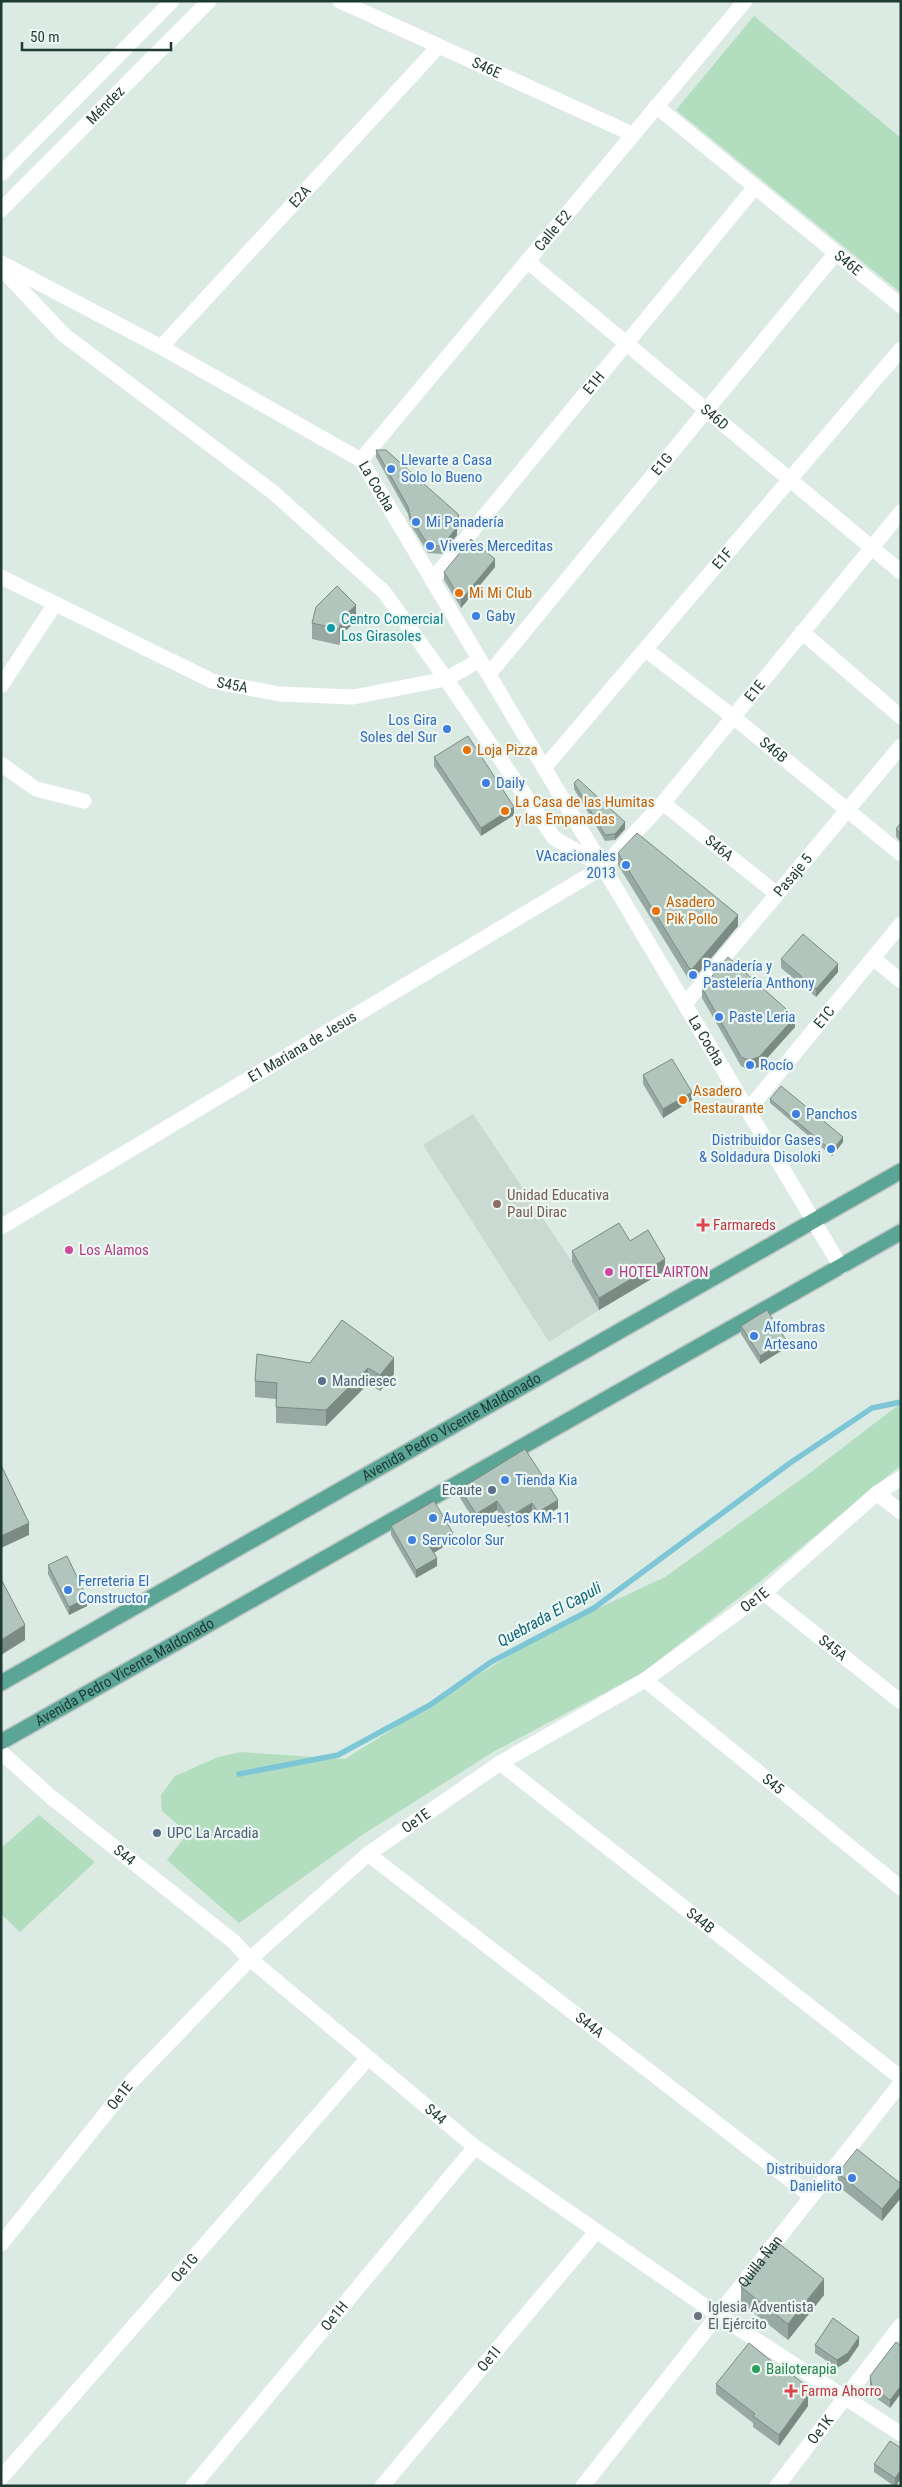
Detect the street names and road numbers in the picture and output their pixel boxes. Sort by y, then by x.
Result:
street label: S46E [469,53,504,82]
street label: Méndez [83,82,128,128]
street label: E2A [285,181,315,211]
street label: Calle E2 [531,207,575,255]
street label: S46E [831,246,865,279]
street label: E1H [579,368,609,398]
street label: S46D [697,400,732,434]
street label: E1G [648,449,676,479]
street label: La Cocha [355,458,398,515]
street label: E1F [708,544,736,573]
street label: S45A [215,673,250,697]
street label: E1E [741,677,769,705]
street label: S46B [756,733,791,767]
street label: S46A [701,831,737,865]
street label: Pasaje 5 [770,850,816,900]
street label: E1C [810,1003,839,1032]
street label: E1 Mariana de Jesus [245,1007,360,1086]
street label: La Cocha [685,1012,728,1069]
street label: Avenida Pedro Vicente Maldonado [359,1369,544,1485]
street label: Oe1E [737,1584,773,1616]
street label: Avenida Pedro Vicente Maldonado [32,1614,217,1730]
street label: S45A [815,1631,851,1665]
street label: S45 [759,1770,788,1798]
street label: Oe1E [398,1805,434,1837]
street label: S44 [110,1841,139,1869]
street label: S44B [683,1904,718,1937]
street label: S44A [572,2008,608,2042]
street label: Oe1E [103,2078,137,2114]
street label: S44 [421,2100,450,2128]
street label: Quilla Ñan [734,2232,786,2291]
street label: Oe1G [167,2250,202,2286]
street label: Oe1H [317,2298,352,2334]
street label: Oe1I [473,2343,505,2375]
street label: Oe1K [804,2411,838,2448]

